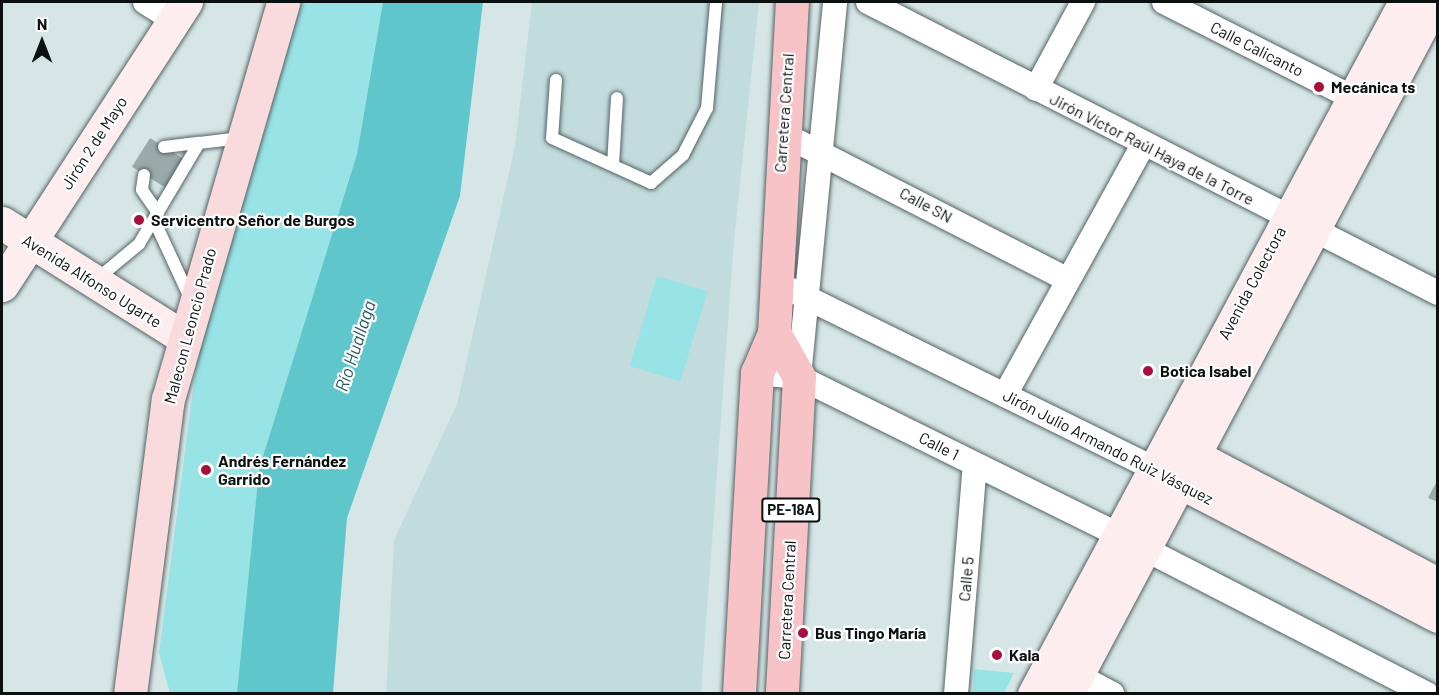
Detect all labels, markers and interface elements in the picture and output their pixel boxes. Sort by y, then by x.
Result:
north arrow [12,12,72,72]
text: N [37,14,47,33]
street label: Calle Calicanto [1207,17,1307,81]
street label: Carretera Central [770,53,798,173]
place label: Mecánica ts [1331,77,1415,97]
marker: Mecánica ts [1312,80,1326,94]
street label: Jirón Víctor Raúl Haya de la Torre [1047,89,1257,209]
street label: Jirón 2 de Mayo [57,93,131,193]
street label: Calle SN [896,183,956,227]
place label: Servicentro Señor de Burgos [151,210,354,230]
marker: Servicentro Señor de Burgos [132,213,146,227]
street label: Avenida Colectora [1214,223,1290,343]
street label: Avenida Alfonso Ugarte [19,230,165,332]
street label: Malecon Leoncio Prado [160,246,220,406]
water label: Río Huallaga [330,298,380,394]
place label: Botica Isabel [1160,361,1251,381]
marker: Botica Isabel [1141,364,1155,378]
street label: Jirón Julio Armando Ruiz Vásquez [1000,385,1216,509]
street label: Calle 1 [916,428,962,464]
place label: Andrés Fernández Garrido [218,451,346,489]
marker: Andrés Fernández Garrido [199,463,213,477]
road number: PE-18A [761,498,821,522]
street label: Carretera Central [774,540,800,660]
street label: Calle 5 [954,556,978,602]
place label: Bus Tingo María [815,623,926,643]
marker: Bus Tingo María [796,626,810,640]
place label: Kala [1009,645,1040,665]
marker: Kala [990,648,1004,662]

